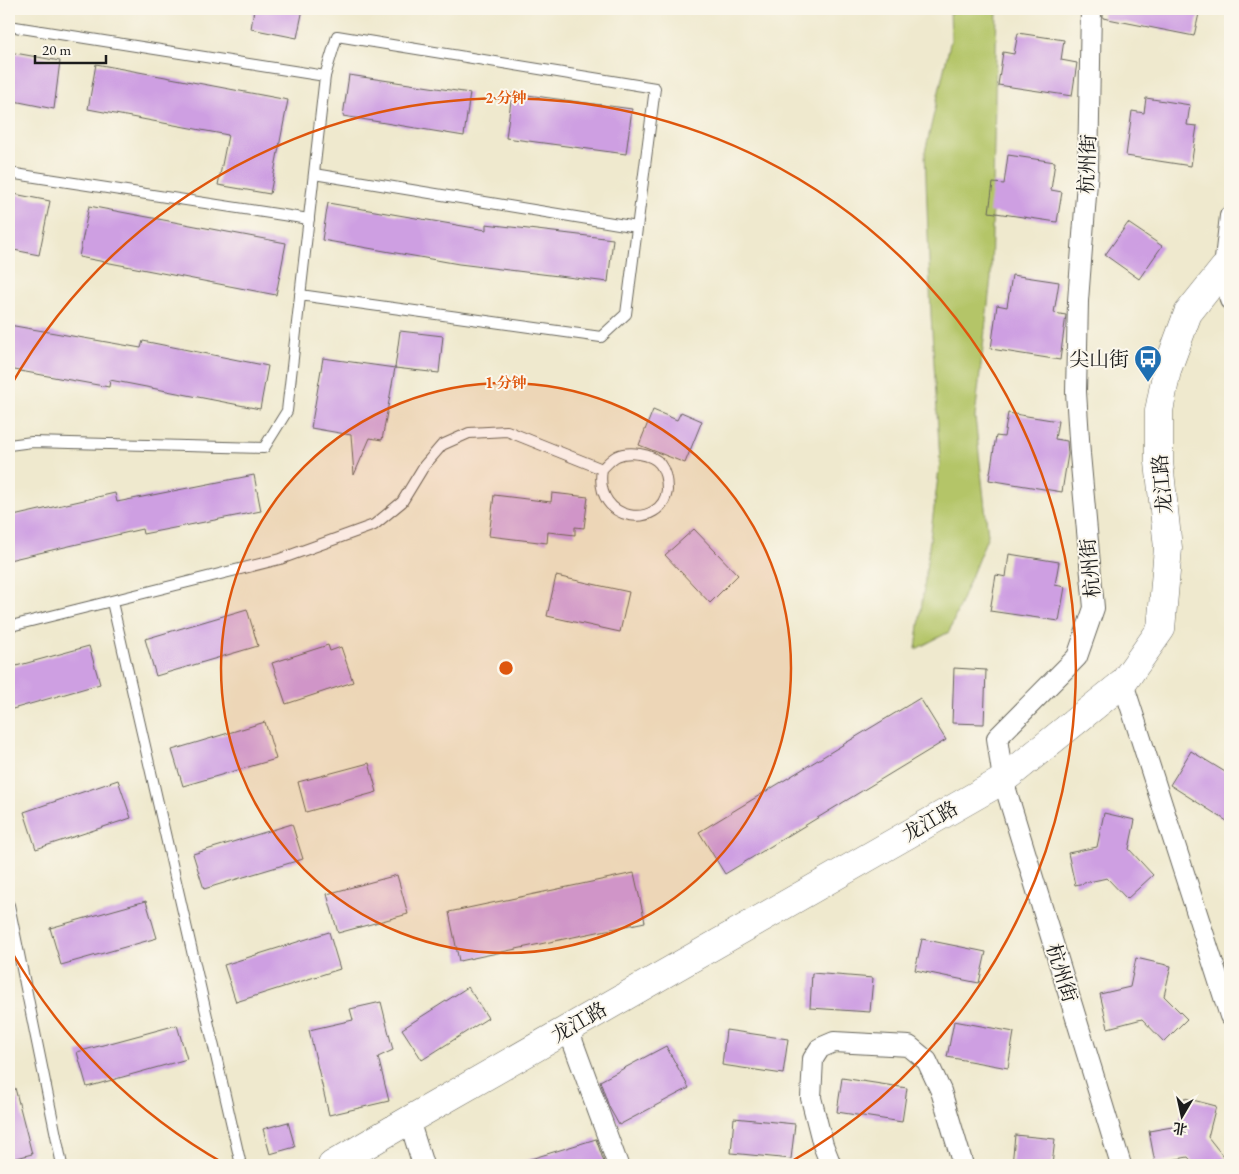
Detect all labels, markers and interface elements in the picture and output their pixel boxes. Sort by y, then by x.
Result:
scale bar [35,32,106,64]
text: 20 m [42,40,71,59]
text: 2 分钟 [485,88,527,107]
street label: 杭州街 [1072,133,1102,195]
bus stop icon: 尖山街 [1133,344,1163,383]
place label: 尖山街 [1069,346,1129,372]
text: 1 分钟 [485,373,527,392]
street label: 龙江路 [1146,453,1178,515]
street label: 杭州街 [1074,537,1106,599]
centre of rings [497,659,515,677]
street label: 龙江路 [898,795,962,847]
street label: 杭州街 [1041,941,1083,1005]
street label: 龙江路 [547,996,611,1048]
north arrow [1156,1092,1206,1142]
text: 北 [1172,1119,1188,1139]

